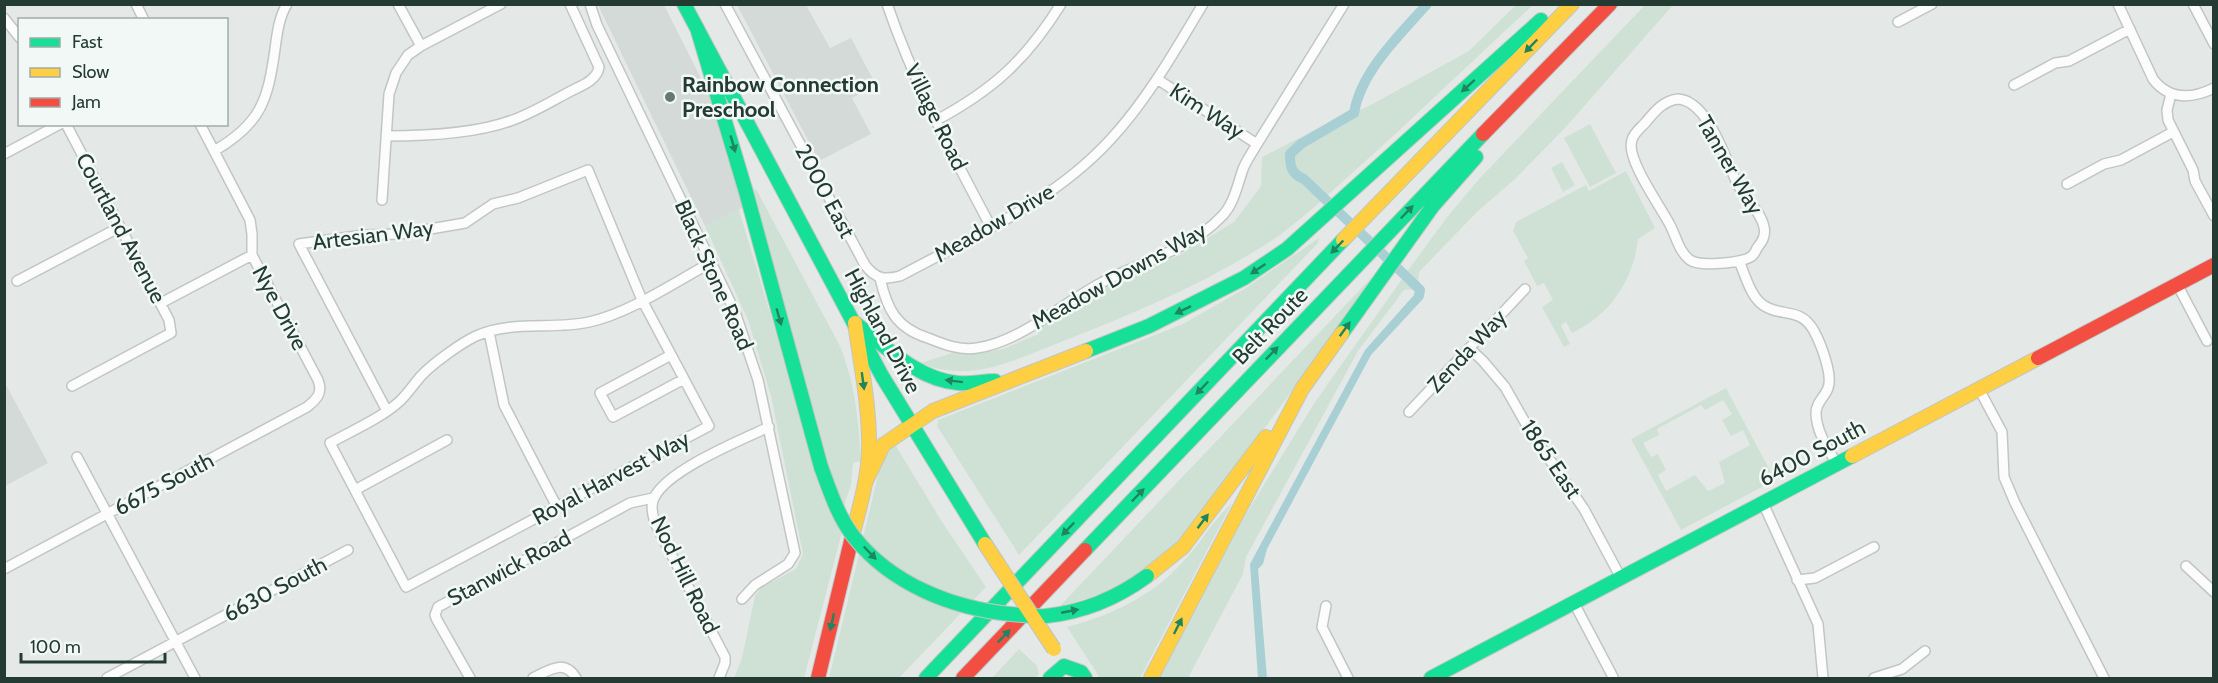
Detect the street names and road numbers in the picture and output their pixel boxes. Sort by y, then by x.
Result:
street label: Village Road [899,59,973,175]
street label: Kim Way [1165,77,1249,145]
street label: Tanner Way [1691,111,1769,219]
street label: 2000 East [789,140,861,243]
street label: Courtland Avenue [70,148,172,308]
street label: Meadow Drive [929,178,1059,268]
street label: Black Stone Road [669,196,759,354]
street label: Artesian Way [311,214,435,256]
street label: Meadow Downs Way [1027,217,1211,335]
street label: Nye Drive [247,261,313,355]
street label: Highland Drive [839,264,927,398]
street label: Belt Route [1227,282,1313,370]
street label: Zenda Way [1422,304,1512,398]
street label: 6400 South [1754,414,1870,492]
street label: 1865 East [1515,415,1587,504]
street label: Royal Harvest Way [528,425,694,531]
street label: 6675 South [110,447,218,521]
street label: Nod Hill Road [645,512,725,638]
street label: Stanwick Road [443,524,575,612]
street label: 6630 South [219,551,331,627]

